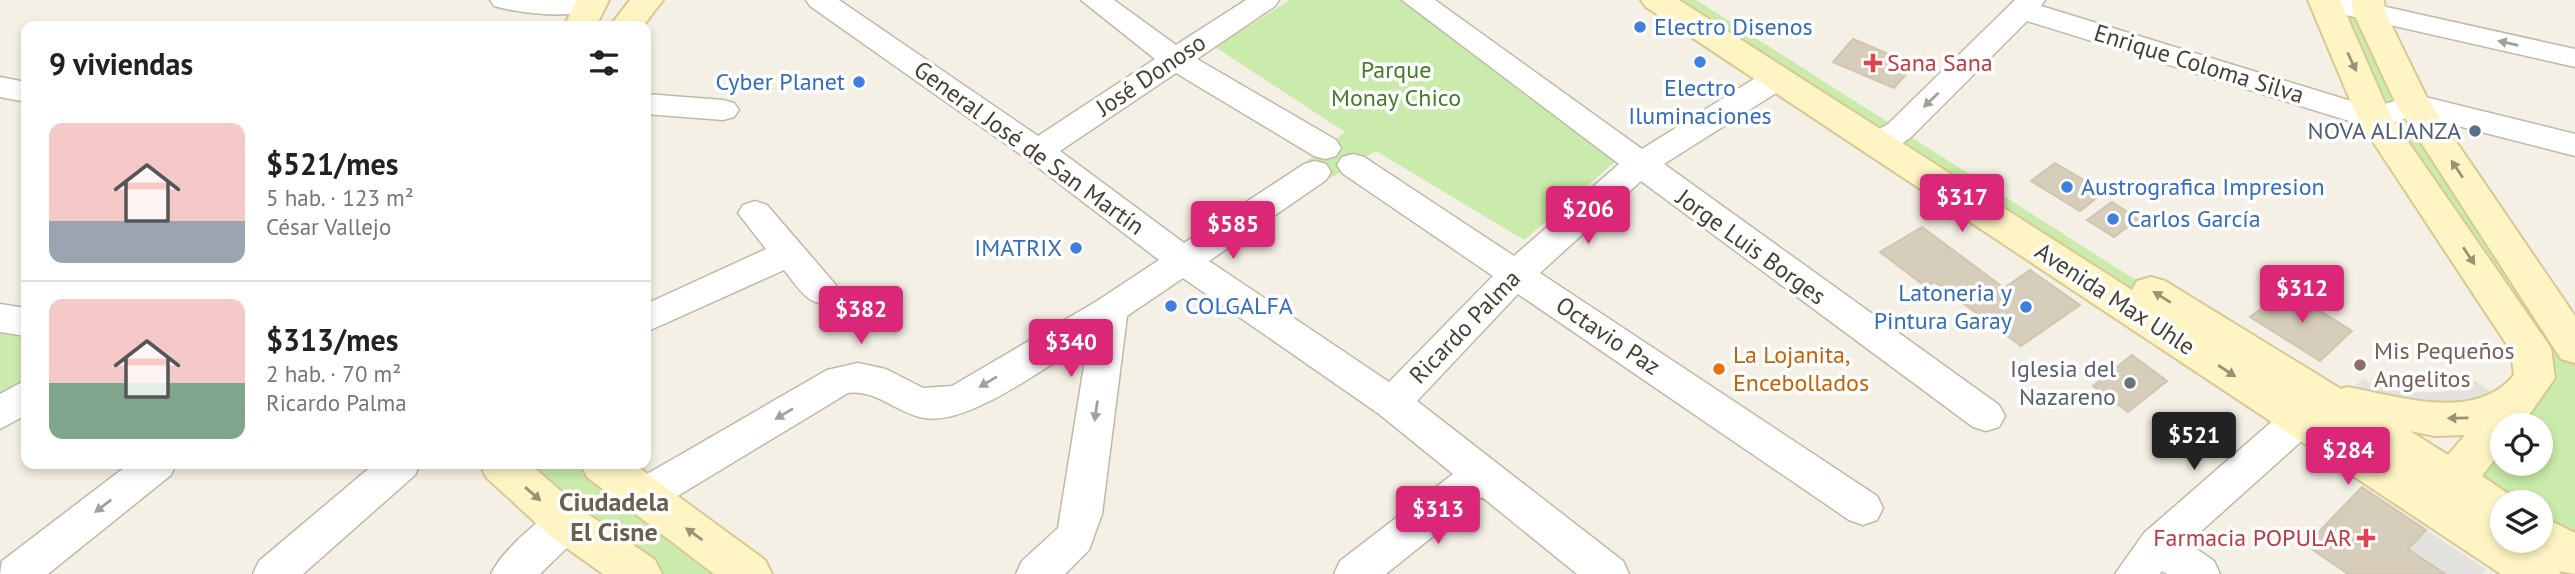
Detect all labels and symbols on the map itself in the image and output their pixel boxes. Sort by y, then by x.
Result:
place label: Electro Disenos [1654,11,1813,42]
street label: Enrique Coloma Silva [2090,17,2308,110]
marker: Electro Disenos [1632,19,1648,35]
street label: José Donoso [1089,26,1212,123]
one-way arrow [2497,37,2519,48]
place label: Sana Sana [1887,47,1993,78]
one-way arrow [2346,52,2358,72]
street label: General José de San Martín [908,54,1151,242]
park label: Parque Monay Chico [1331,54,1461,113]
marker: Electro Iluminaciones [1692,54,1708,70]
marker: Sana Sana [1865,55,1881,71]
place label: Cyber Planet [716,66,845,97]
place label: Electro Iluminaciones [1628,72,1772,131]
marker: Cyber Planet [851,74,867,90]
one-way arrow [1923,92,1940,108]
place label: NOVA ALIANZA [2308,115,2461,146]
marker: NOVA ALIANZA [2467,123,2483,139]
one-way arrow [2451,159,2464,178]
place label: Austrografica Impresion [2081,171,2325,202]
pin: $317 [1921,174,2003,234]
marker: Austrografica Impresion [2059,179,2075,195]
street label: Jorge Luis Borges [1670,181,1832,311]
pin: $206 [1547,187,1629,246]
pin: $585 [1192,202,1274,261]
place label: Carlos García [2127,203,2261,234]
marker: Carlos García [2105,211,2121,227]
place label: IMATRIX [974,232,1062,263]
street label: Avenida Max Uhle [2030,235,2201,362]
marker: IMATRIX [1068,240,1084,256]
one-way arrow [2462,247,2475,266]
street label: Ricardo Palma [1403,263,1527,390]
pin: $312 [2261,266,2343,325]
place label: Latoneria y Pintura Garay [1874,277,2012,336]
pin: $382 [820,286,902,346]
street label: Octavio Paz [1550,289,1667,382]
place label: COLGALFA [1185,290,1293,321]
one-way arrow [2152,291,2171,304]
marker: COLGALFA [1163,298,1179,314]
marker: Latoneria y Pintura Garay [2018,299,2034,315]
pin: $340 [1030,320,1112,379]
place label: Mis Pequeños Angelitos [2374,335,2515,394]
place label: La Lojanita, Encebollados [1733,339,1869,398]
place label: Iglesia del Nazareno [2010,353,2116,412]
marker: Mis Pequeños Angelitos [2352,357,2368,373]
marker: La Lojanita, Encebollados [1711,361,1727,377]
one-way arrow [2218,365,2237,378]
marker: Iglesia del Nazareno [2122,375,2138,391]
one-way arrow [979,376,998,389]
one-way arrow [1091,400,1102,422]
one-way arrow [774,408,793,421]
pin: $521 [2153,412,2235,472]
one-way arrow [2446,412,2468,424]
pin: $284 [2307,428,2389,487]
district label: Ciudadela El Cisne [559,485,669,548]
one-way arrow [524,486,542,502]
pin: $313 [1397,486,1479,546]
one-way arrow [94,498,112,513]
place label: Farmacia POPULAR [2153,522,2352,553]
one-way arrow [684,527,703,541]
marker: Farmacia POPULAR [2358,530,2374,546]

